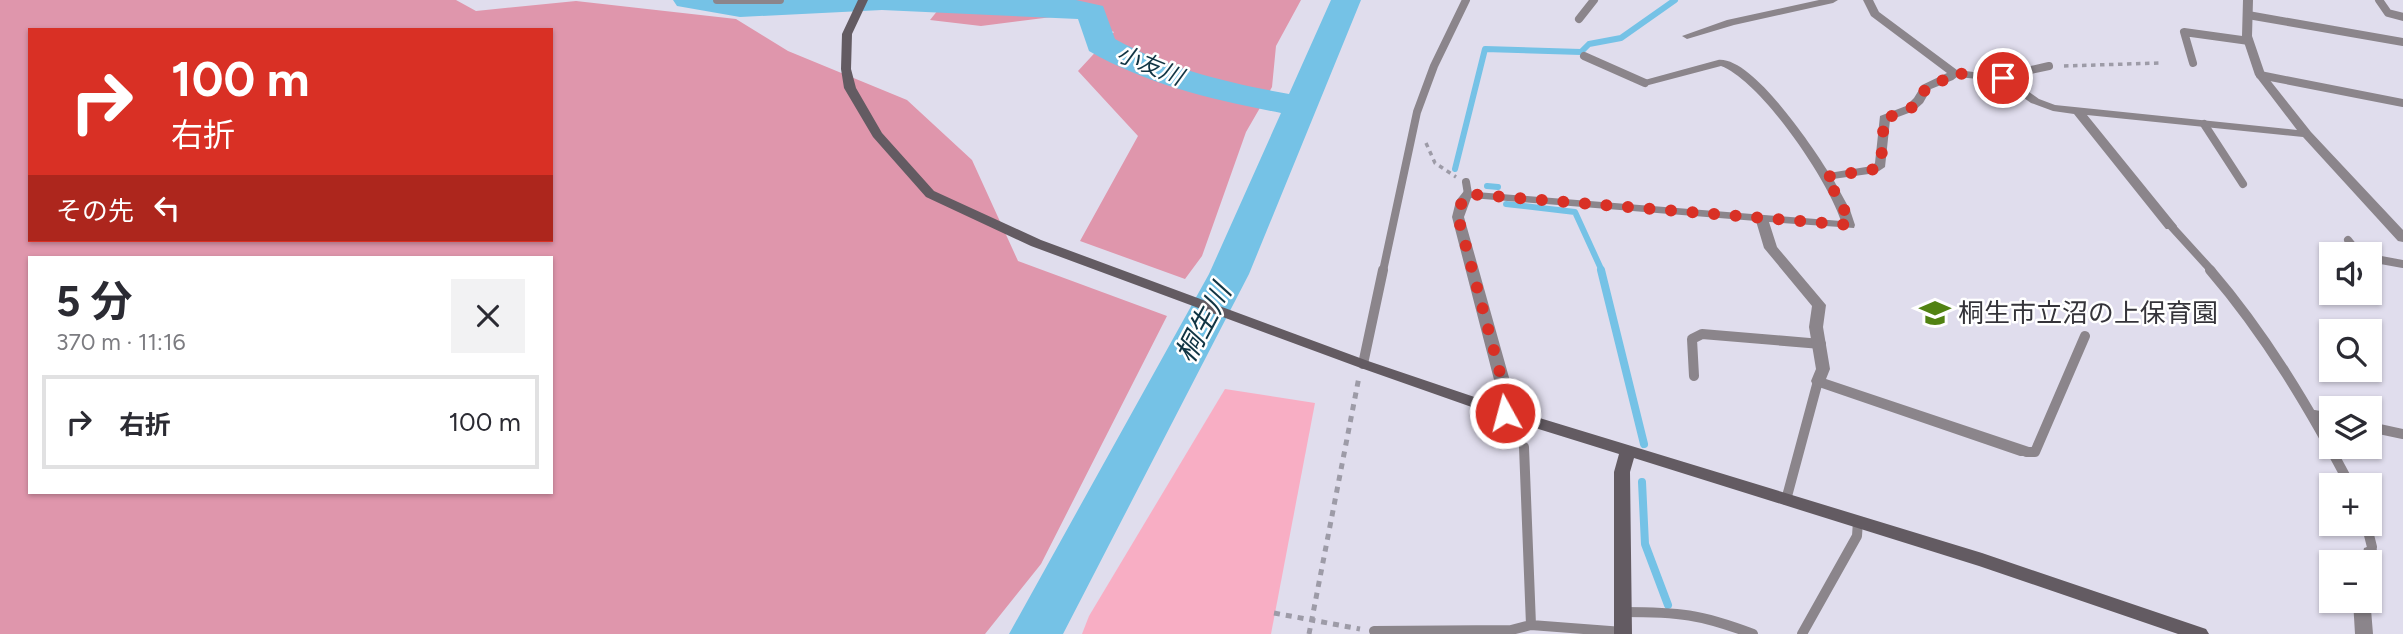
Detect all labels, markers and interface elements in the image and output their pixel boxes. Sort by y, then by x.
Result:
water label: 小友川 [1113,39,1190,92]
pin [1973,48,2033,108]
text: 100 m [171,49,310,108]
icon: right [56,56,147,147]
icon: arrive [1984,59,2022,97]
text: 右折 [171,116,235,154]
icon: left [148,189,186,227]
text: その先 [56,195,134,227]
map controls [2319,242,2382,613]
button: sound [2319,242,2382,305]
water label: 桐生川 [1168,275,1239,368]
text: 5 分 [56,276,132,327]
button: close [451,279,525,353]
school or university icon: 桐生市立沼の上保育園 [1918,296,1952,330]
place label: 桐生市立沼の上保育園 [1958,297,2218,329]
button: search [2319,319,2382,382]
text: 370 m · 11:16 [56,328,185,356]
position arrow [1468,376,1542,450]
button: layers [2319,396,2382,459]
icon: right [60,403,98,441]
text: 100 m [448,406,521,438]
text: 右折 [119,409,171,441]
button: + [2319,473,2382,536]
button: − [2319,550,2382,613]

